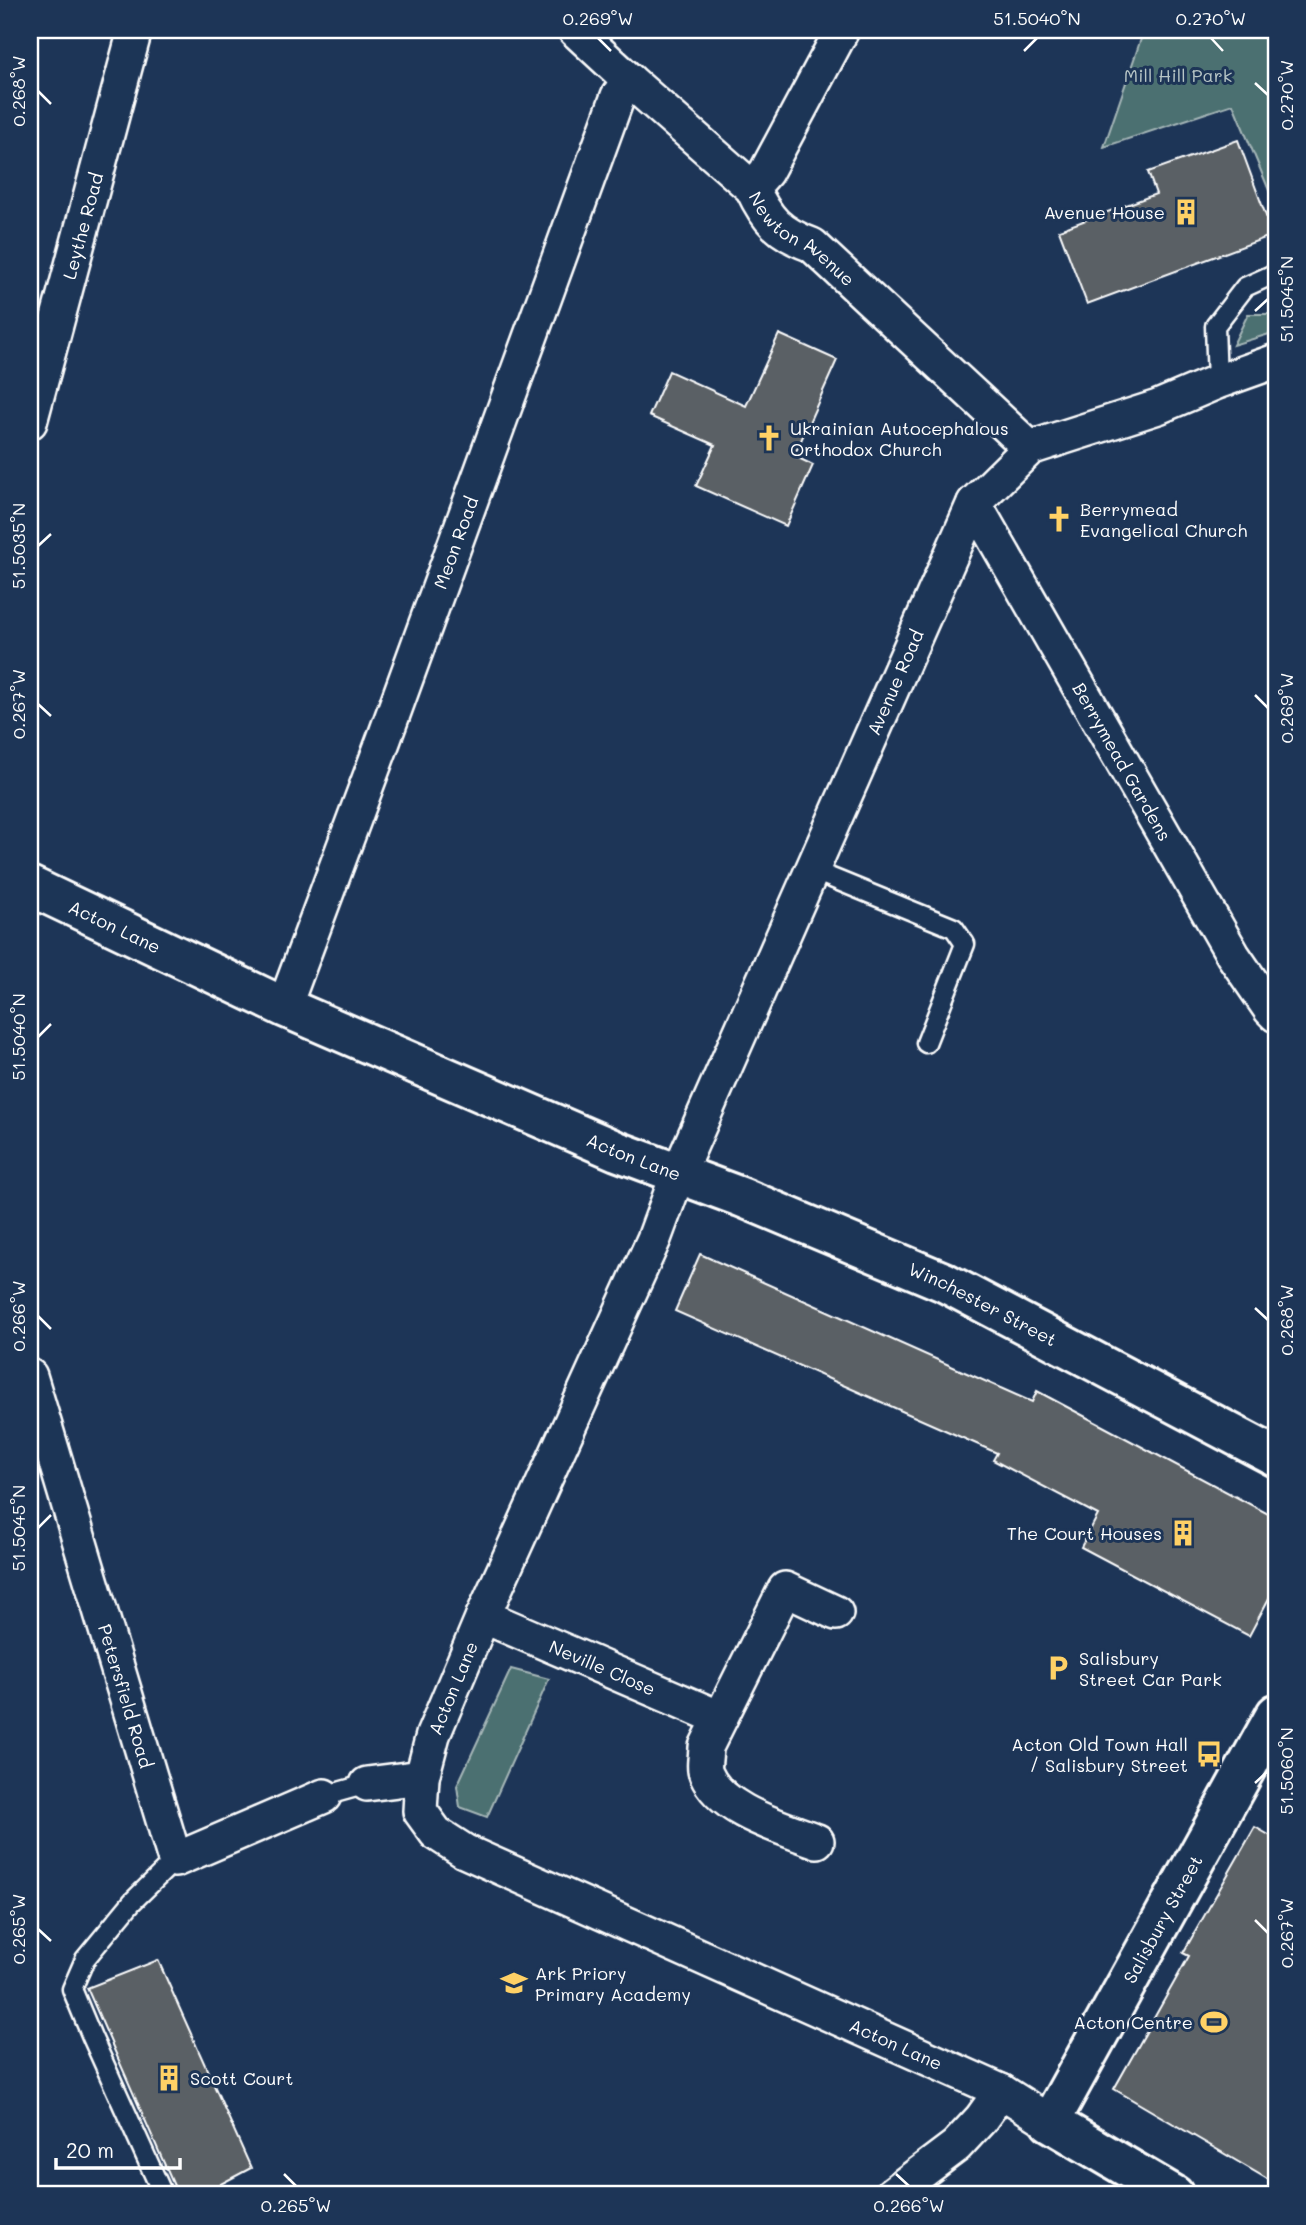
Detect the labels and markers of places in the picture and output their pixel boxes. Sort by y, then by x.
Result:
building icon: Avenue House [1171,197,1201,227]
place label: Avenue House [1044,200,1165,224]
place label: Ukrainian Autocephalous Orthodox Church [790,416,1009,461]
church icon: Ukrainian Autocephalous Orthodox Church [754,423,784,453]
place label: Berrymead Evangelical Church [1080,497,1247,542]
church icon: Berrymead Evangelical Church [1044,504,1074,534]
building icon: The Court Houses [1168,1518,1198,1548]
place label: The Court Houses [1007,1521,1162,1545]
place label: Salisbury Street Car Park [1079,1646,1222,1691]
parking icon: Salisbury Street Car Park [1043,1653,1073,1683]
place label: Acton Old Town Hall / Salisbury Street [1011,1732,1188,1777]
bus stop icon: Acton Old Town Hall / Salisbury Street [1194,1739,1224,1769]
place label: Ark Priory Primary Academy [535,1961,691,2006]
school or university icon: Ark Priory Primary Academy [499,1968,529,1998]
sports icon: Acton Centre [1199,2007,1229,2037]
place label: Acton Centre [1074,2010,1193,2034]
building icon: Scott Court [154,2063,184,2093]
place label: Scott Court [190,2066,293,2090]

